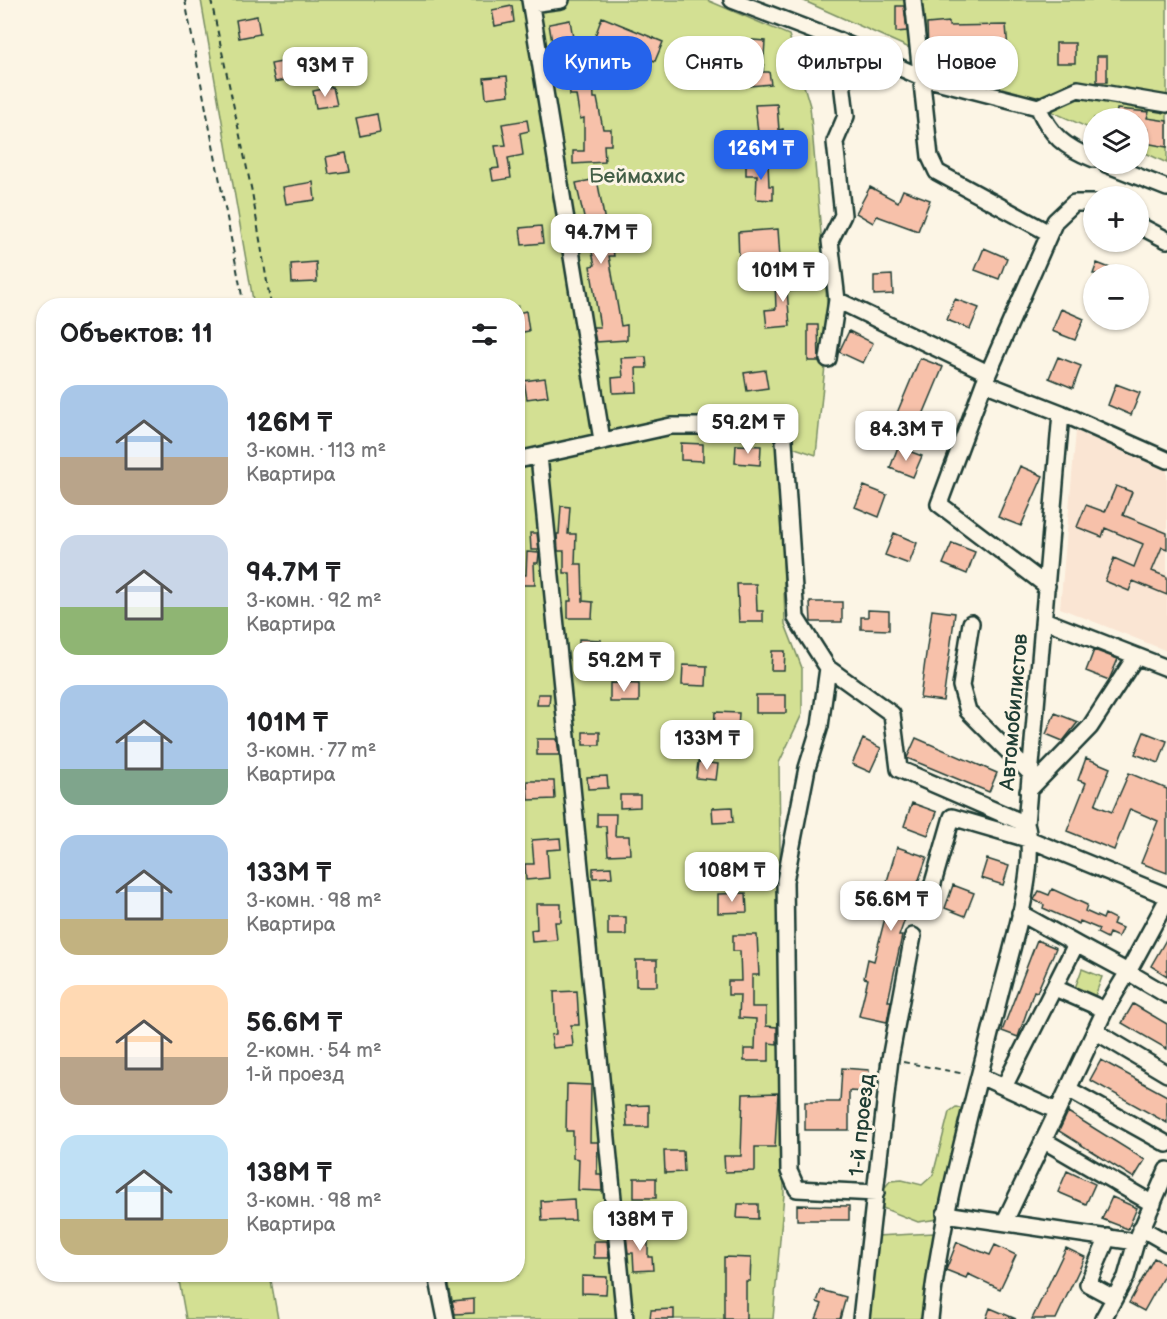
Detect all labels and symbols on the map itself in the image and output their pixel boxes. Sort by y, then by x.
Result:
pin: 93M ₸ [283,47,367,98]
pin: 126M ₸ [712,130,810,181]
park label: Беймахис [589,164,685,189]
pin: 94.7M ₸ [546,214,656,265]
pin: 101M ₸ [734,252,832,303]
pin: 59.2M ₸ [693,404,803,455]
pin: 84.3M ₸ [851,411,961,462]
street label: Автомобилистов [995,633,1033,792]
pin: 59.2M ₸ [569,642,679,693]
pin: 133M ₸ [658,720,756,771]
pin: 108M ₸ [683,852,781,903]
pin: 56.6M ₸ [836,881,946,932]
street label: 1-й проезд [844,1072,880,1178]
pin: 138M ₸ [591,1201,689,1252]

